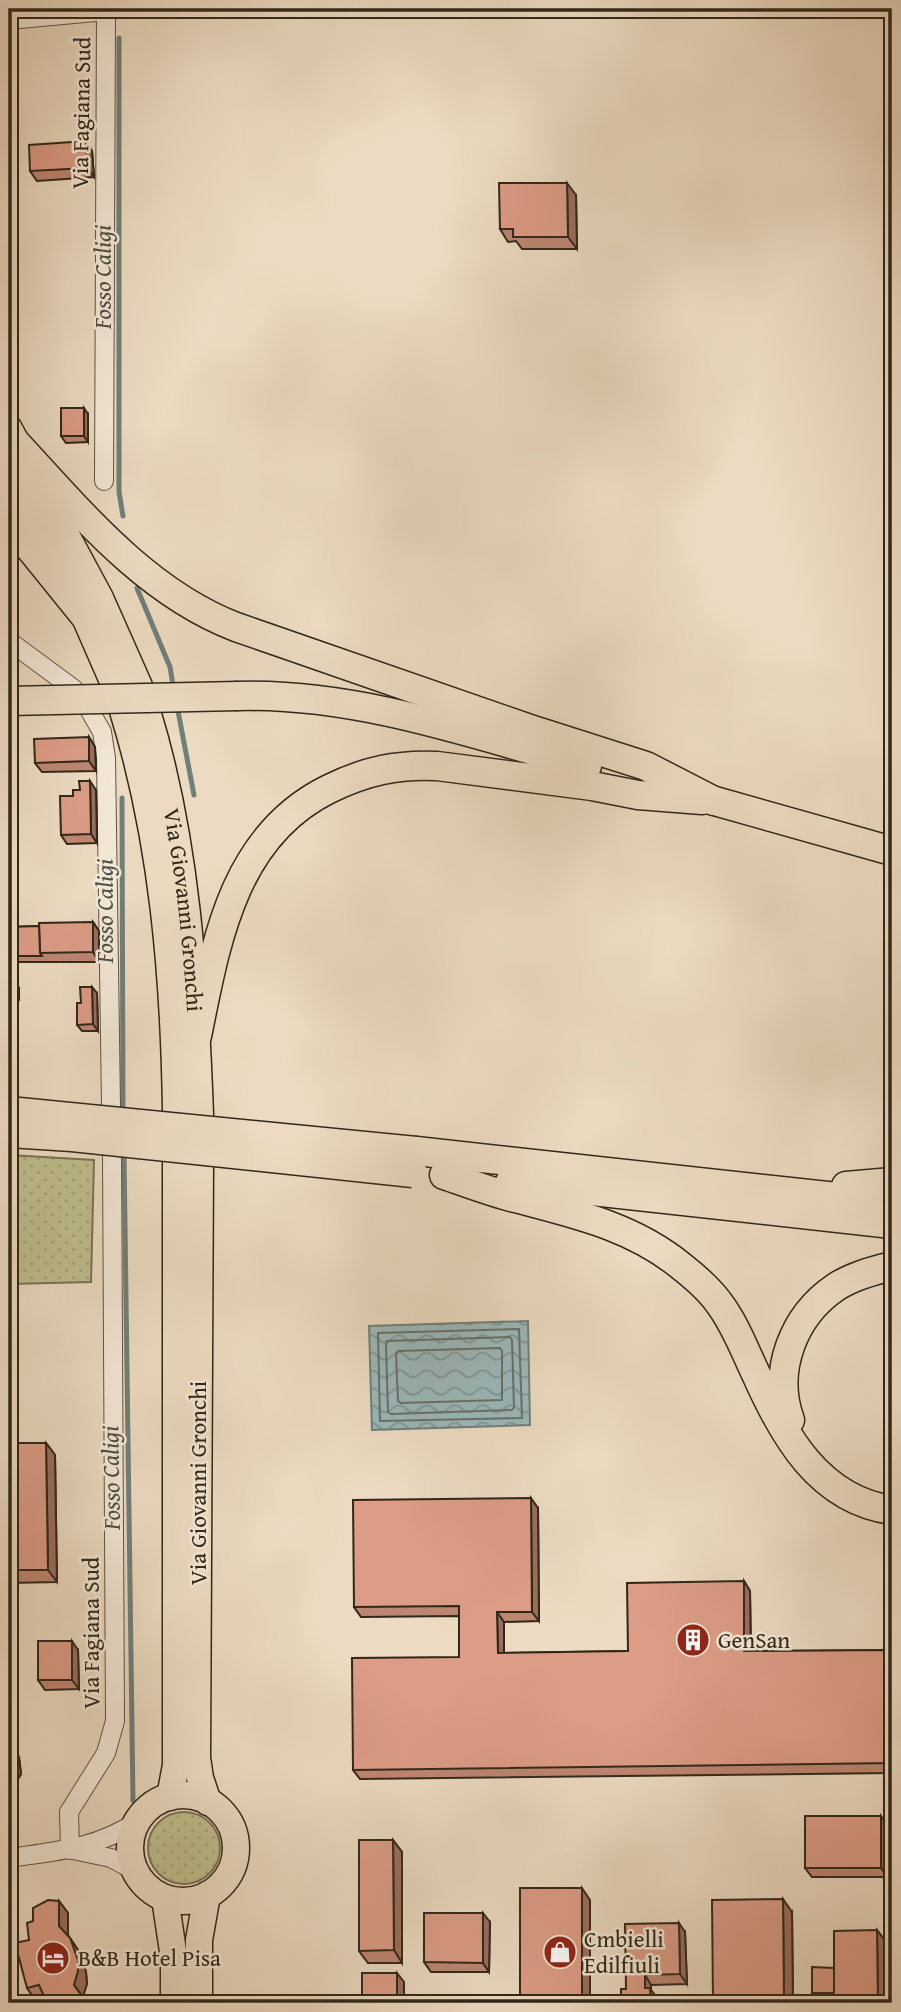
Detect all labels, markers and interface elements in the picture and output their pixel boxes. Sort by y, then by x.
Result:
street label: Via Fagiana Sud [63,36,98,189]
water label: Fosso Caligi [85,225,120,330]
street label: Via Giovanni Gronchi [156,806,212,1013]
water label: Fosso Caligi [87,859,122,964]
street label: Via Giovanni Gronchi [181,1381,214,1585]
water label: Fosso Caligi [92,1425,129,1532]
street label: Via Fagiana Sud [74,1556,107,1709]
building icon: GenSan [674,1621,712,1659]
place label: GenSan [718,1623,790,1656]
place label: Cmbielli Edilfiuli [584,1922,664,1981]
shop icon: Cmbielli Edilfiuli [541,1933,579,1971]
hotel icon: B&B Hotel Pisa [34,1939,72,1977]
place label: B&B Hotel Pisa [78,1941,221,1974]

